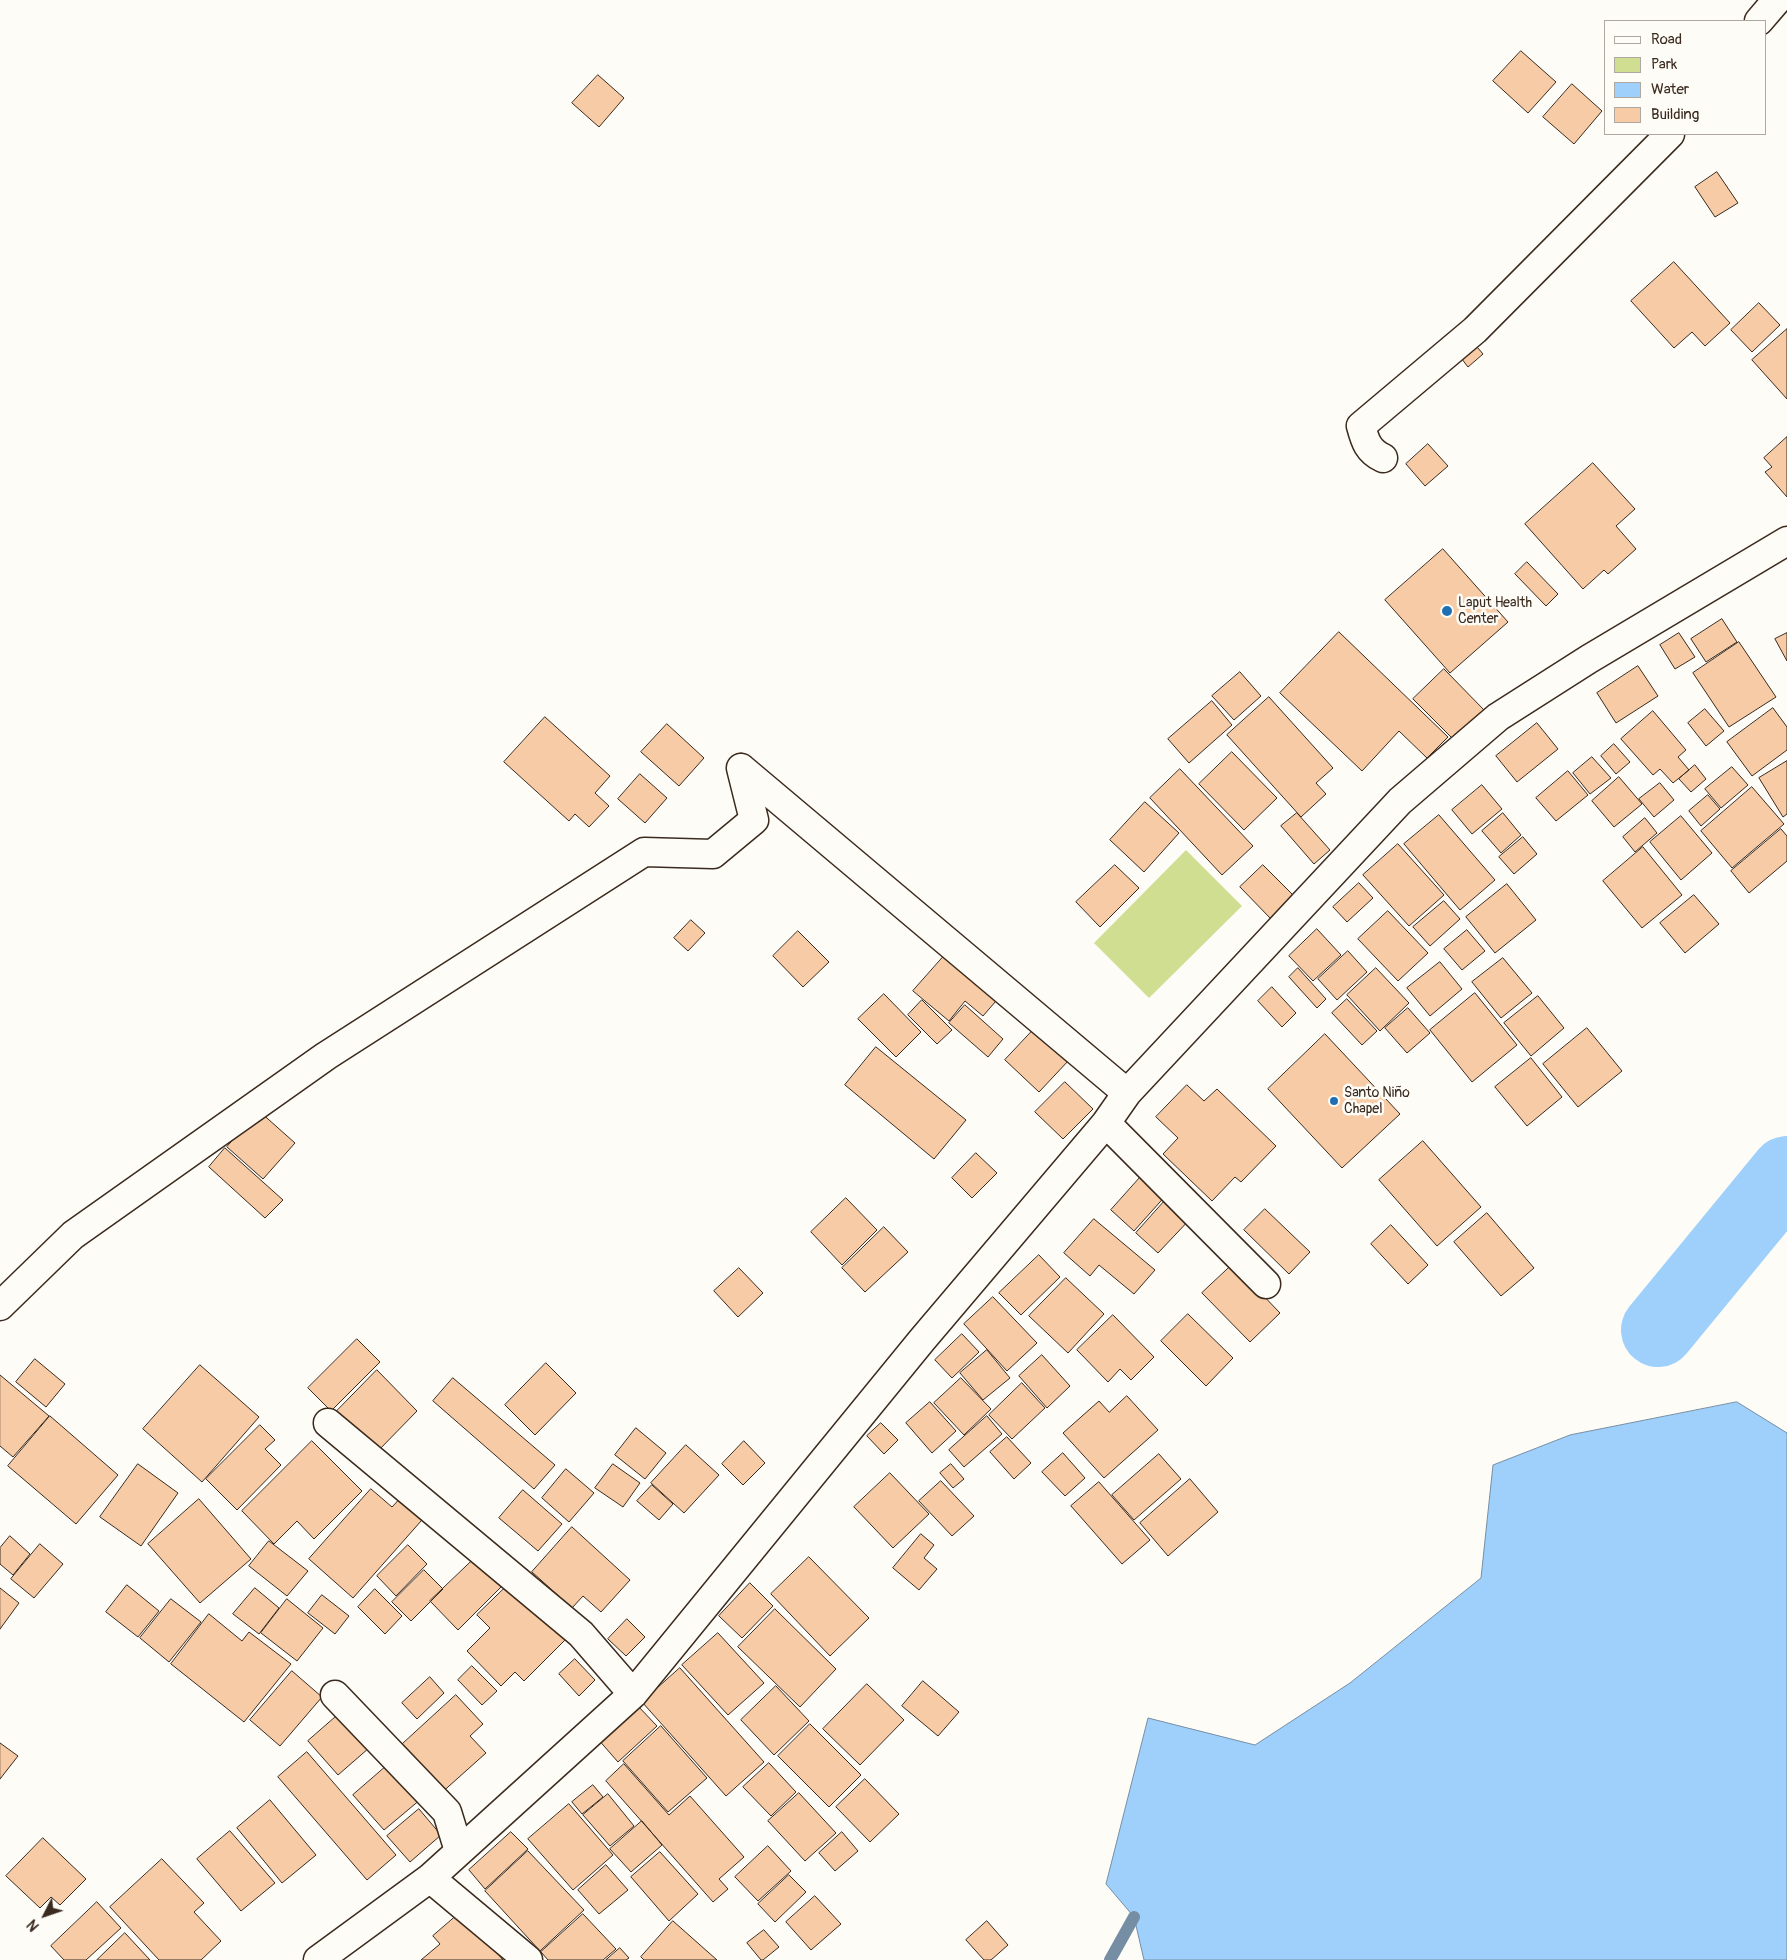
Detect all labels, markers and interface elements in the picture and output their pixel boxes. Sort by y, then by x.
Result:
legend [1604,20,1767,135]
text: Road [1651,30,1682,49]
text: Park [1651,55,1677,74]
text: Water [1651,80,1689,99]
text: Building [1651,105,1699,124]
place label: Laput Health Center [1458,595,1532,628]
marker: Laput Health Center [1440,604,1454,618]
place label: Santo Niño Chapel [1344,1085,1410,1118]
marker: Santo Niño Chapel [1328,1095,1340,1107]
north arrow [20,1890,70,1940]
text: N [24,1916,43,1934]

